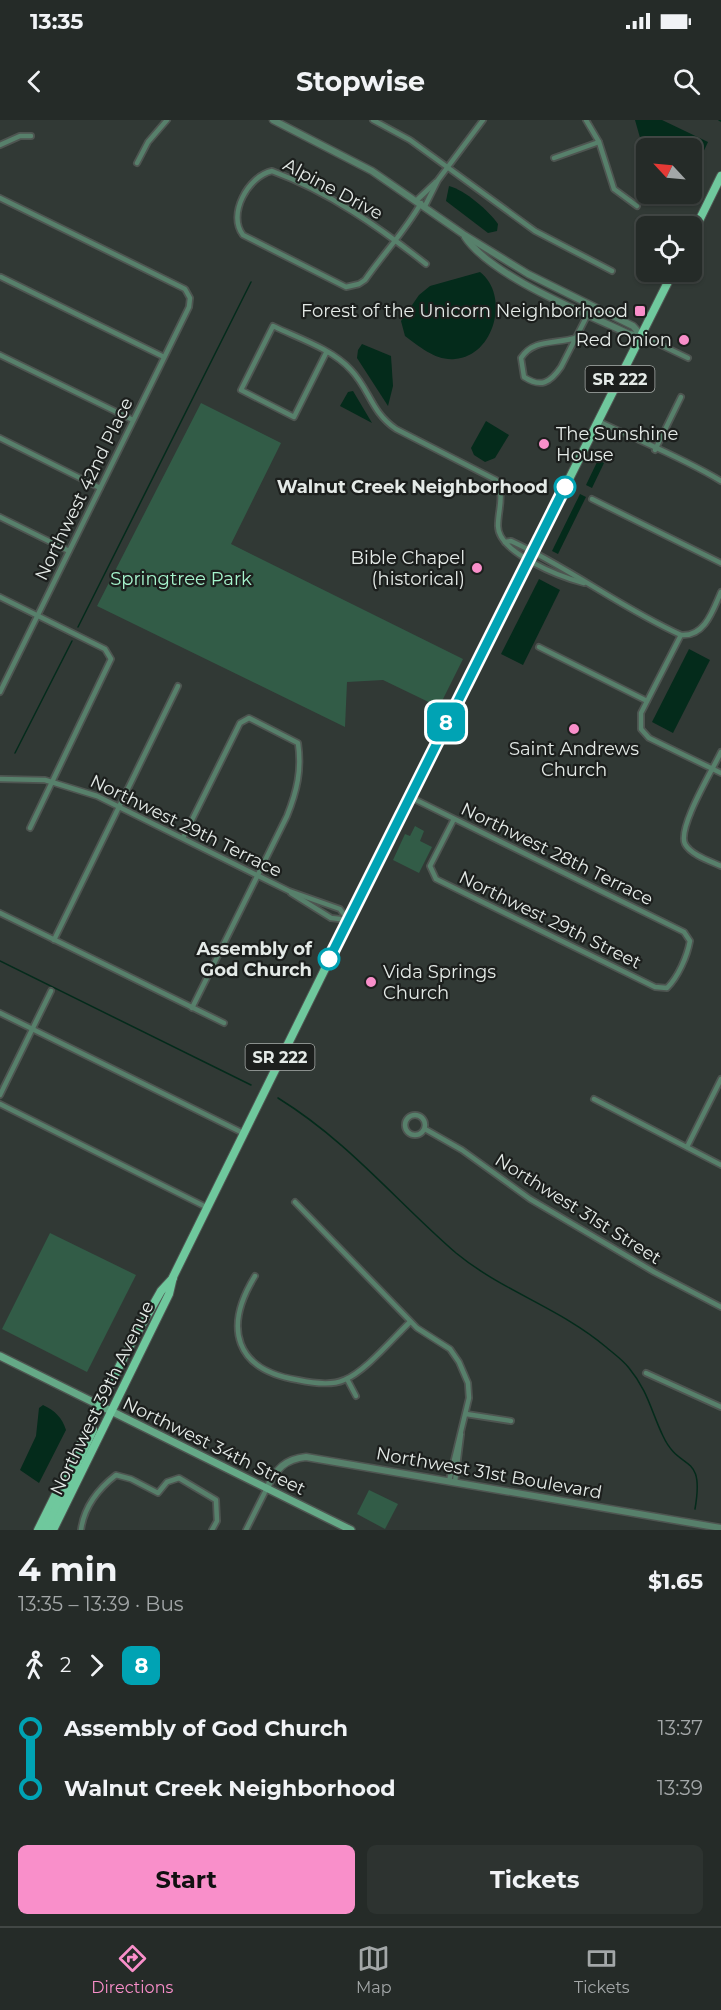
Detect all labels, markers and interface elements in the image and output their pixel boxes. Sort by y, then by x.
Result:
text: 13:35 [30,8,83,35]
icon: back [18,65,51,98]
text: Stopwise [296,65,425,98]
icon: search [670,65,703,98]
north arrow [636,138,702,204]
map controls [636,138,702,282]
street label: Alpine Drive [279,154,387,225]
button: locate [636,216,702,282]
place label: Forest of the Unicorn Neighborhood [301,300,628,322]
marker: Forest of the Unicorn Neighborhood [633,304,647,318]
place label: Red Onion [576,329,672,351]
marker: Red Onion [677,333,691,347]
road number: SR 222 [586,366,654,392]
street label: Northwest 42nd Place [30,394,138,584]
place label: The Sunshine House [556,423,678,466]
marker: The Sunshine House [537,437,551,451]
place label: Walnut Creek Neighborhood [277,476,548,498]
marker: Walnut Creek Neighborhood [554,476,576,498]
place label: Bible Chapel (historical) [350,547,465,590]
marker: Bible Chapel (historical) [470,561,484,575]
park label: Springtree Park [110,568,252,590]
line badge: 8 [426,702,466,742]
text: 8 [439,710,453,735]
marker: Saint Andrews Church [567,722,581,736]
place label: Saint Andrews Church [509,738,639,781]
street label: Northwest 29th Terrace [86,770,286,882]
street label: Northwest 28th Terrace [457,798,657,910]
street label: Northwest 29th Street [455,866,645,974]
place label: Assembly of God Church [195,938,313,981]
marker: Assembly of God Church [318,948,340,970]
place label: Vida Springs Church [383,961,496,1004]
marker: Vida Springs Church [364,975,378,989]
road number: SR 222 [246,1044,314,1070]
street label: Northwest 31st Street [491,1149,665,1269]
street label: Northwest 39th Avenue [45,1297,159,1499]
street label: Northwest 34th Street [119,1392,309,1500]
street label: Northwest 31st Boulevard [374,1442,604,1504]
text: 4 min [18,1549,117,1589]
text: $1.65 [648,1568,703,1595]
text: 13:35 – 13:39 · Bus [18,1592,184,1616]
icon: walk [18,1649,51,1682]
icon: forward [80,1649,113,1682]
text: 2 [60,1653,71,1677]
text: 8 [134,1653,148,1678]
text: Assembly of God Church [64,1715,348,1742]
text: 13:37 [657,1716,703,1740]
text: Walnut Creek Neighborhood [64,1775,396,1802]
text: 13:39 [657,1776,703,1800]
button: Start [18,1845,355,1914]
button: Tickets [367,1845,703,1914]
tab: Directions [91,1942,173,1997]
tab: Map [356,1942,391,1997]
tab: Tickets [574,1942,630,1997]

